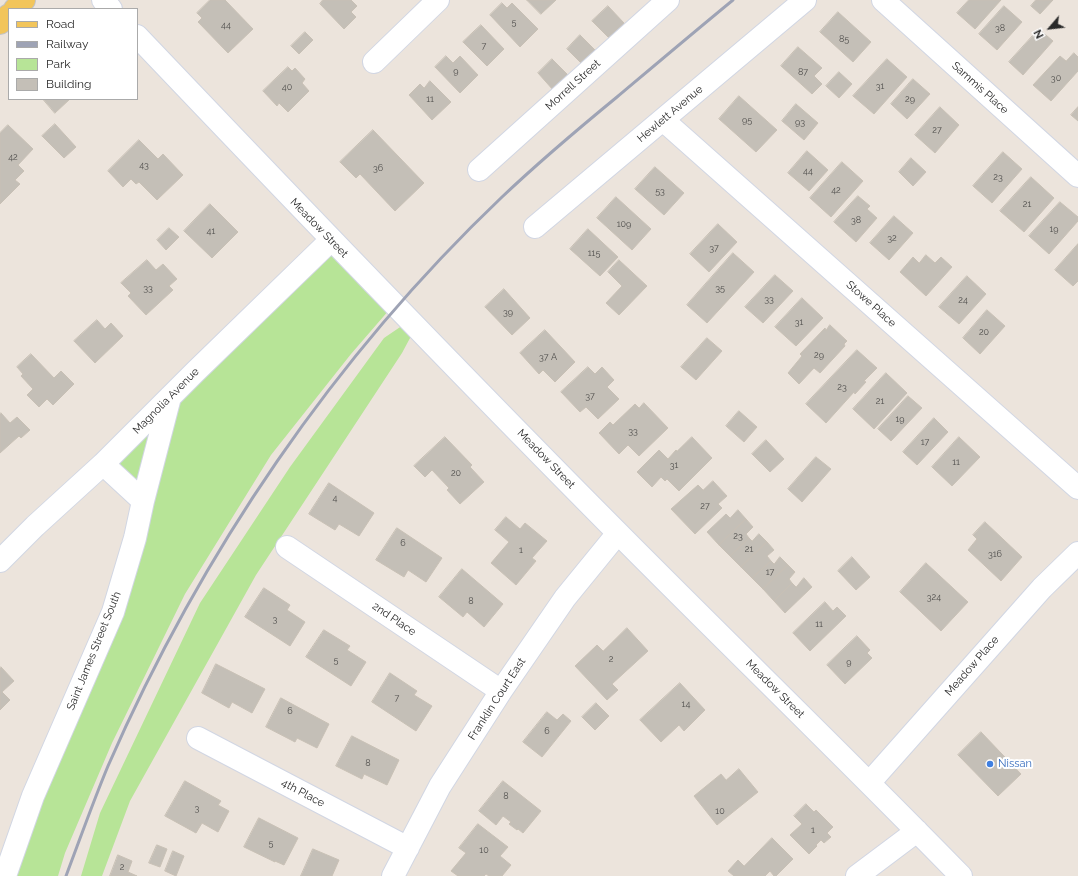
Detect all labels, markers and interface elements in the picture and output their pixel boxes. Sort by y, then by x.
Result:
legend [8,8,138,100]
north arrow [1030,8,1070,48]
text: Road [46,17,75,31]
house number: 5 [512,17,516,27]
house number: 44 [221,20,231,30]
house number: 38 [995,23,1005,33]
text: N [1031,27,1047,41]
house number: 85 [839,34,849,44]
text: Railway [46,37,88,51]
house number: 7 [482,41,486,51]
text: Park [46,57,71,71]
street label: Morrell Street [543,57,603,113]
street label: Sammis Place [949,59,1011,117]
house number: 9 [453,66,459,76]
house number: 87 [798,67,808,77]
house number: 30 [1051,73,1061,83]
text: Building [46,77,92,91]
house number: 31 [876,81,884,91]
house number: 40 [282,82,292,92]
street label: Hewlett Avenue [635,83,705,145]
house number: 11 [426,94,434,104]
house number: 29 [905,94,915,104]
house number: 95 [742,115,752,125]
house number: 93 [795,117,805,127]
house number: 27 [932,125,942,135]
house number: 42 [8,152,18,162]
house number: 43 [139,160,149,170]
house number: 36 [373,163,383,173]
house number: 44 [803,166,813,176]
house number: 23 [993,172,1003,182]
house number: 42 [831,185,841,195]
house number: 53 [655,186,665,196]
street label: Meadow Street [287,196,351,260]
house number: 21 [1023,199,1031,209]
house number: 38 [851,215,861,225]
house number: 109 [617,219,631,229]
house number: 19 [1049,224,1059,234]
house number: 41 [207,226,215,236]
house number: 32 [887,233,897,243]
house number: 37 [709,243,719,253]
house number: 115 [588,248,600,258]
street label: Stowe Place [843,278,899,330]
house number: 33 [143,283,153,293]
house number: 35 [715,283,725,293]
house number: 33 [764,294,774,304]
house number: 24 [958,295,968,305]
house number: 39 [503,307,513,317]
house number: 31 [795,317,803,327]
house number: 20 [979,327,989,337]
house number: 29 [814,350,824,360]
house number: 37 A [539,352,557,362]
street label: Magnolia Avenue [130,365,202,437]
house number: 23 [837,382,847,392]
house number: 37 [585,391,595,401]
house number: 21 [876,396,884,406]
house number: 19 [895,414,905,424]
house number: 33 [628,426,638,436]
street label: Meadow Street [514,427,578,491]
house number: 17 [921,437,929,447]
house number: 11 [952,457,960,467]
house number: 31 [670,460,678,470]
house number: 20 [451,468,461,478]
house number: 4 [333,493,337,503]
house number: 27 [700,501,710,511]
house number: 23 [733,531,743,541]
house number: 6 [400,538,406,548]
house number: 21 [745,544,753,554]
house number: 1 [519,545,523,555]
house number: 316 [988,549,1002,559]
house number: 17 [766,567,774,577]
street label: Saint James Street South [64,590,124,712]
house number: 324 [927,592,941,602]
house number: 8 [468,596,474,606]
street label: 2nd Place [370,600,418,638]
house number: 3 [273,614,277,624]
house number: 11 [815,619,823,629]
street label: Meadow Place [942,633,1002,699]
house number: 2 [609,654,613,664]
house number: 5 [334,655,338,665]
street label: Franklin Court East [465,655,529,743]
street label: Meadow Street [743,657,807,721]
house number: 9 [846,657,852,667]
house number: 7 [395,693,399,703]
house number: 14 [682,699,690,709]
house number: 6 [287,706,293,716]
house number: 6 [544,726,550,736]
place label: Nissan [998,757,1032,771]
house number: 8 [365,758,371,768]
marker: Nissan [985,759,995,769]
street label: 4th Place [279,776,327,810]
house number: 8 [503,791,509,801]
house number: 3 [195,803,199,813]
house number: 10 [715,806,725,816]
house number: 1 [811,825,815,835]
house number: 5 [269,838,273,848]
house number: 10 [479,845,489,855]
house number: 2 [120,862,124,872]

